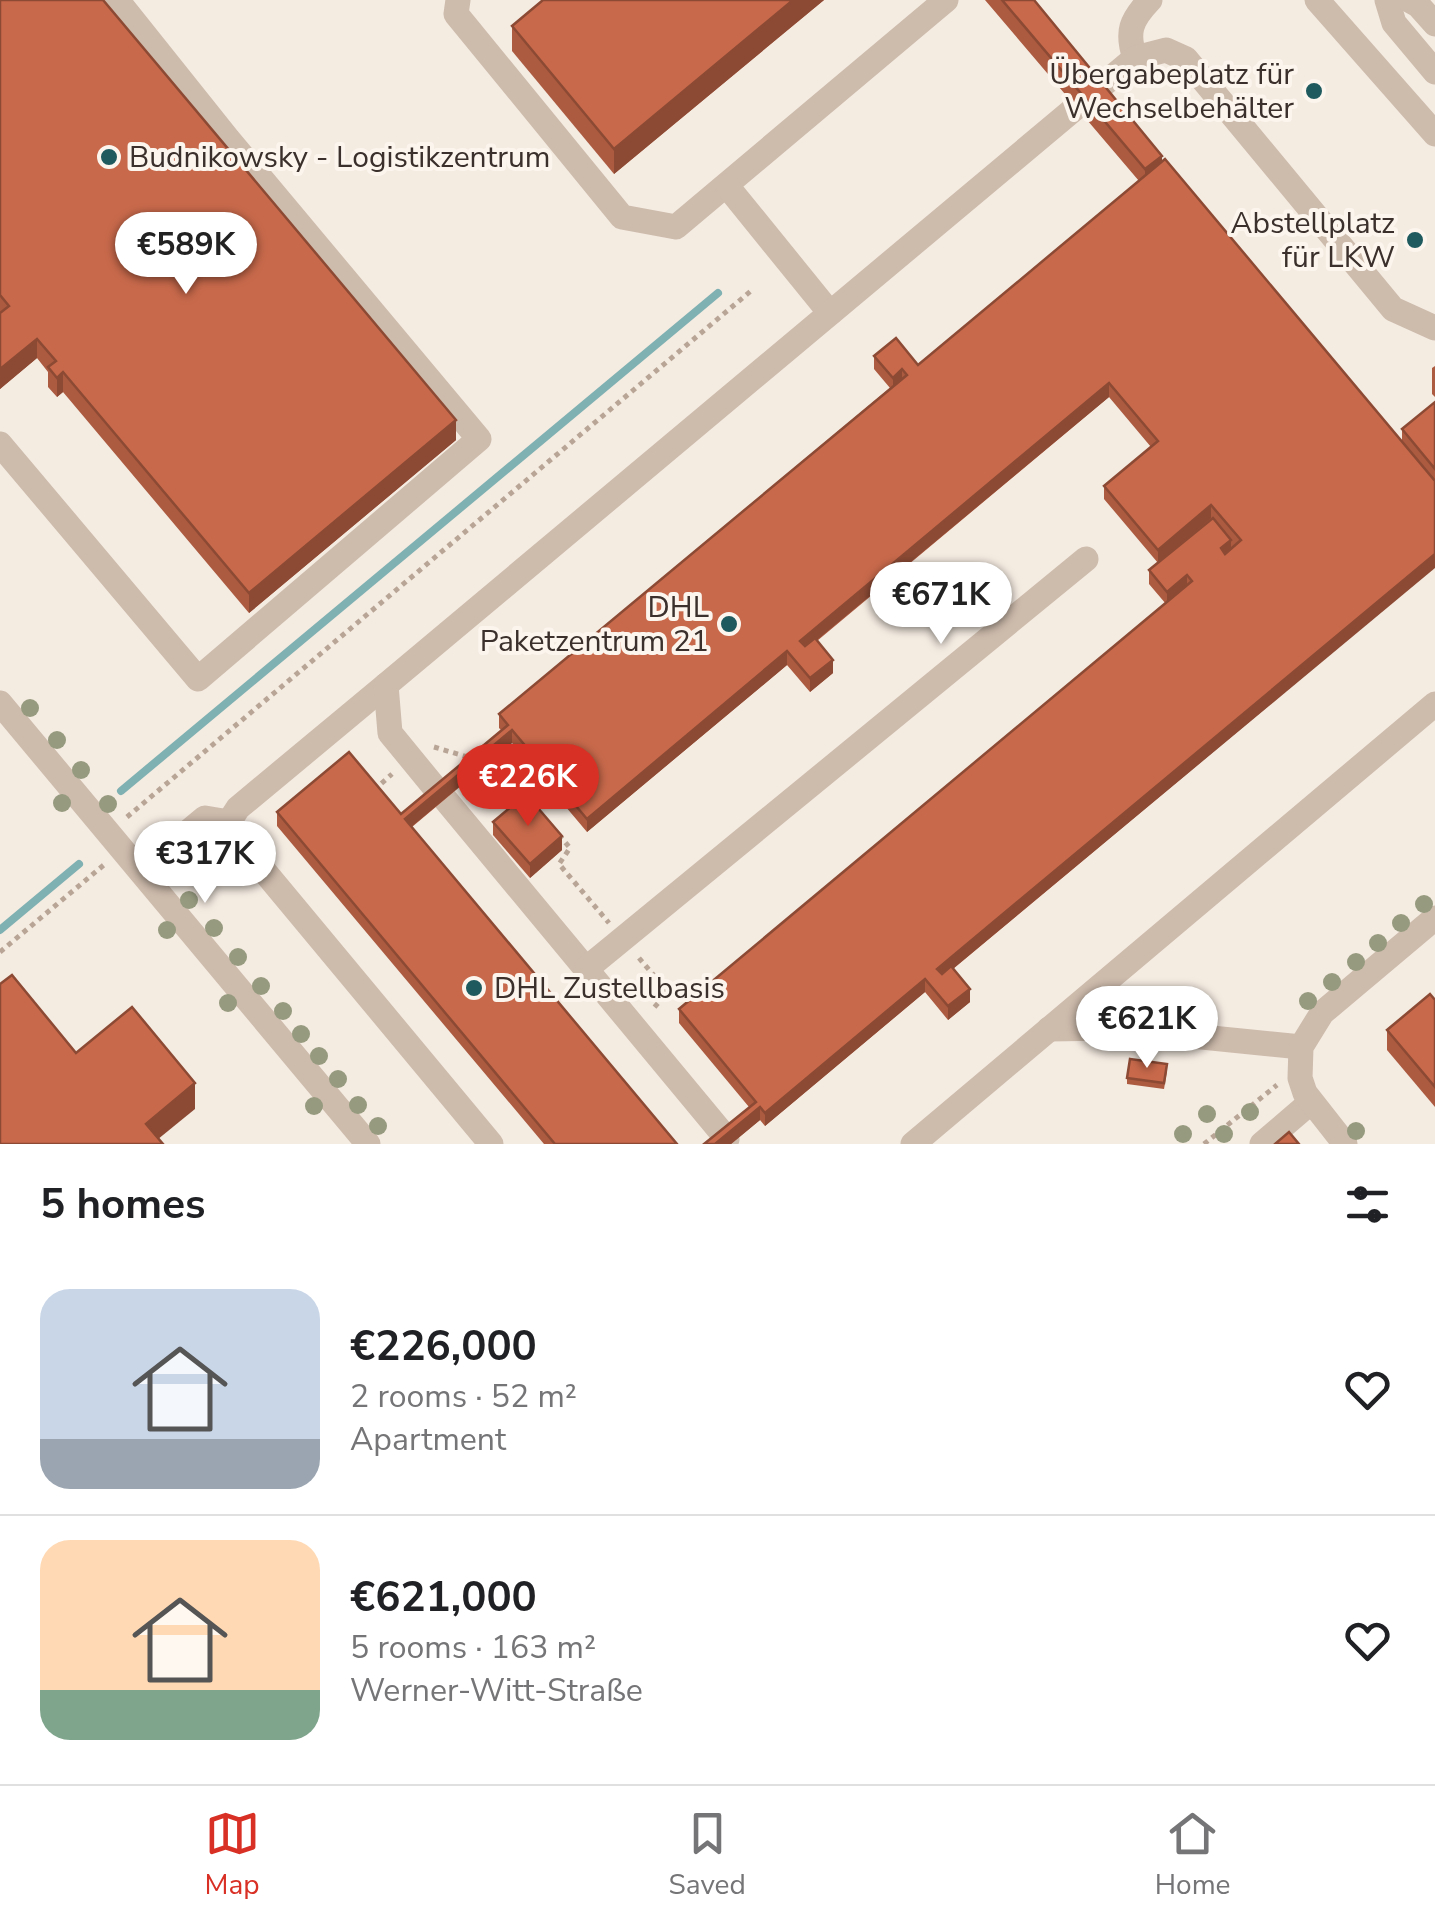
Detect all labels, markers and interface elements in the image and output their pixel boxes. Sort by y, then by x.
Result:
place label: Übergabeplatz für Wechselbehälter [1049,54,1294,129]
marker: Übergabeplatz für Wechselbehälter [1303,80,1325,102]
place label: Budnikowsky - Logistikzentrum [129,137,550,178]
marker: Budnikowsky - Logistikzentrum [98,146,120,168]
place label: Abstellplatz für LKW [1231,203,1395,278]
pin: €589K [116,212,256,297]
text: €589K [137,223,235,266]
marker: Abstellplatz für LKW [1404,229,1426,251]
pin: €671K [871,562,1011,647]
text: €671K [892,573,990,616]
place label: DHL Paketzentrum 21 [480,587,709,662]
marker: DHL Paketzentrum 21 [718,613,740,635]
pin: €226K [458,744,598,829]
text: €226K [479,755,577,798]
pin: €317K [135,821,275,906]
text: €317K [156,832,254,875]
place label: DHL Zustellbasis [494,968,725,1009]
marker: DHL Zustellbasis [463,977,485,999]
pin: €621K [1077,986,1217,1071]
text: €621K [1098,997,1196,1040]
text: 5 homes [40,1176,205,1233]
icon: filters [1340,1177,1395,1232]
text: €226,000 [350,1318,537,1375]
icon: home [120,1329,240,1449]
icon: heart [1340,1362,1395,1417]
text: 2 rooms · 52 m² [350,1375,577,1418]
text: Apartment [350,1418,506,1461]
text: €621,000 [350,1569,537,1626]
icon: home [120,1580,240,1700]
icon: heart [1340,1613,1395,1668]
text: 5 rooms · 163 m² [350,1626,596,1669]
text: Werner-Witt-Straße [350,1669,643,1712]
tab: Map [204,1806,260,1904]
tab: Saved [668,1806,746,1904]
tab: Home [1155,1806,1231,1904]

